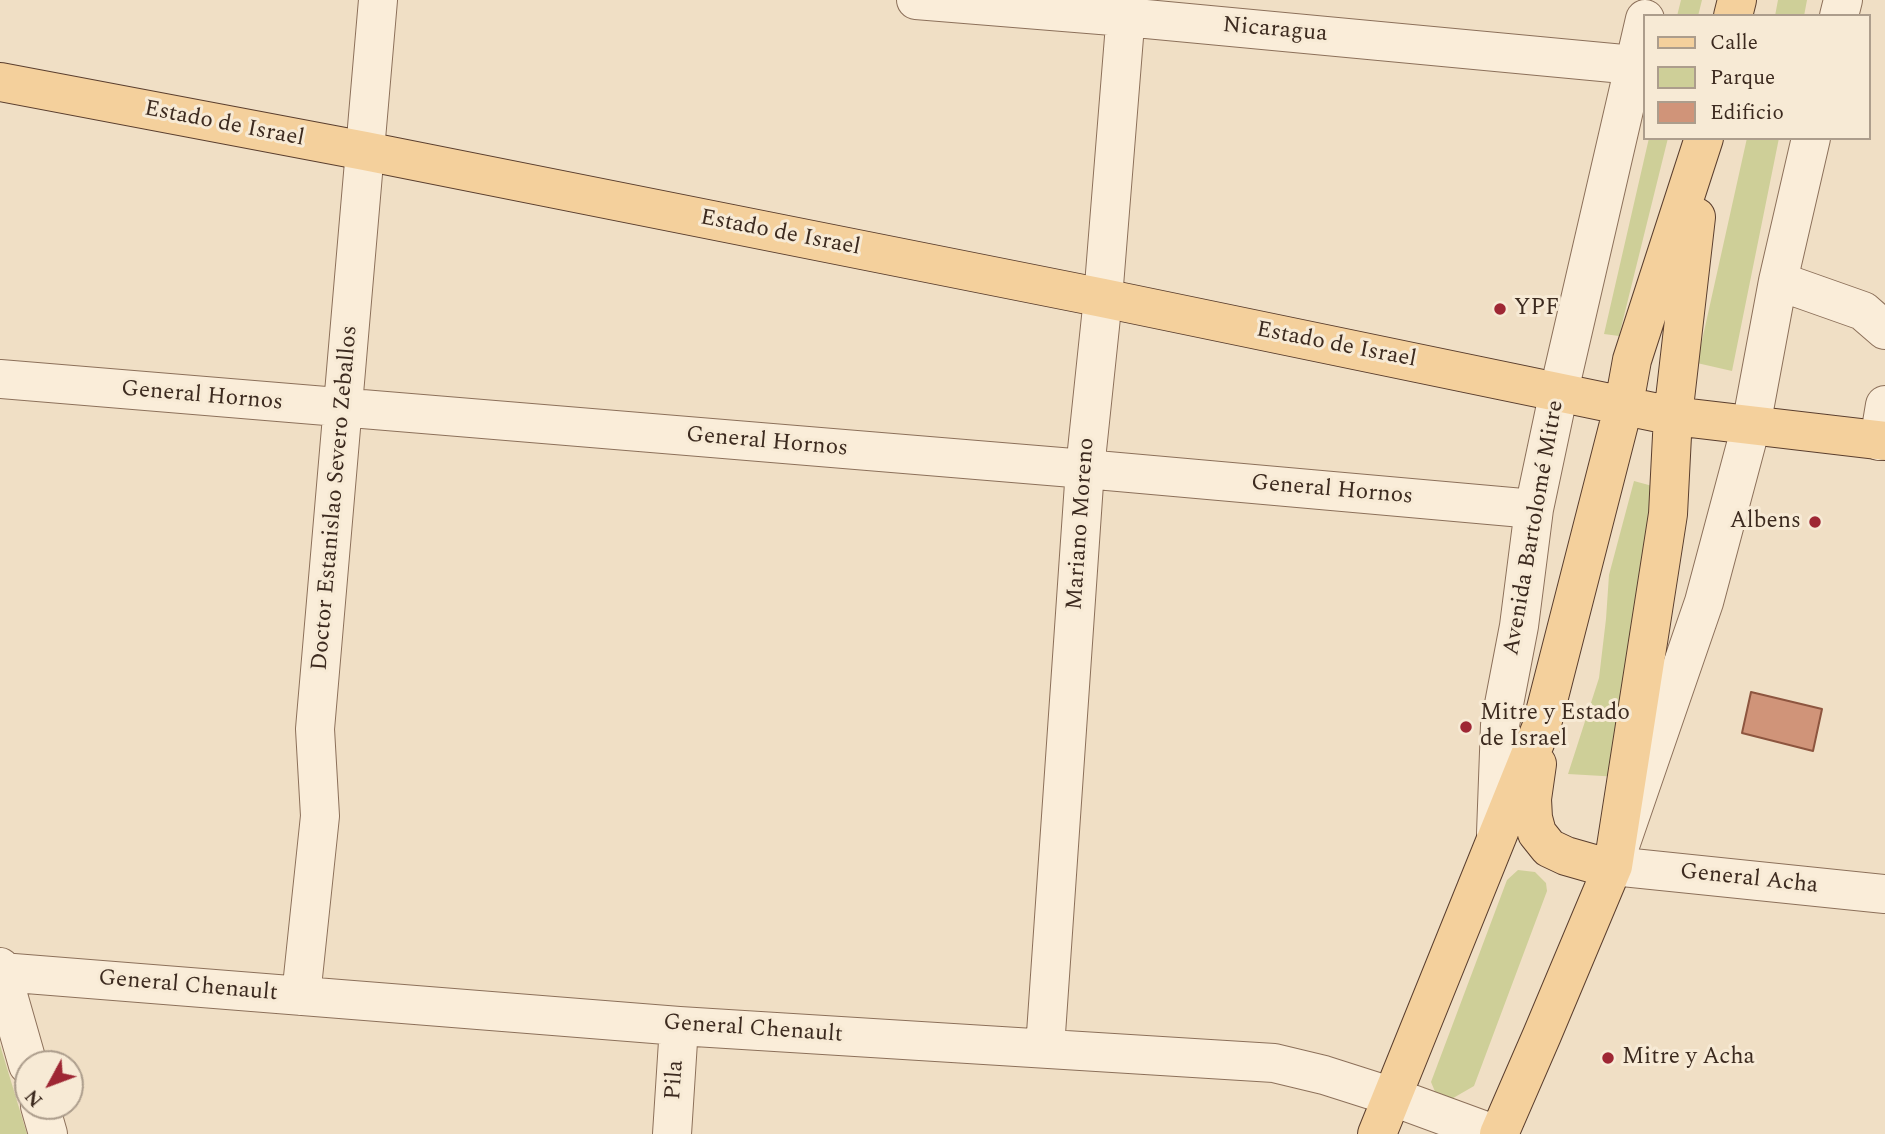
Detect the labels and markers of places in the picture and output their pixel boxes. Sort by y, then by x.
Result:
place label: YPF [1514,295,1559,323]
marker: YPF [1492,301,1508,317]
place label: Albens [1730,508,1801,536]
marker: Albens [1807,514,1823,530]
place label: Mitre y Estado de Israel [1480,700,1630,754]
marker: Mitre y Estado de Israel [1458,719,1474,735]
place label: Mitre y Acha [1622,1044,1755,1072]
marker: Mitre y Acha [1600,1050,1616,1066]

